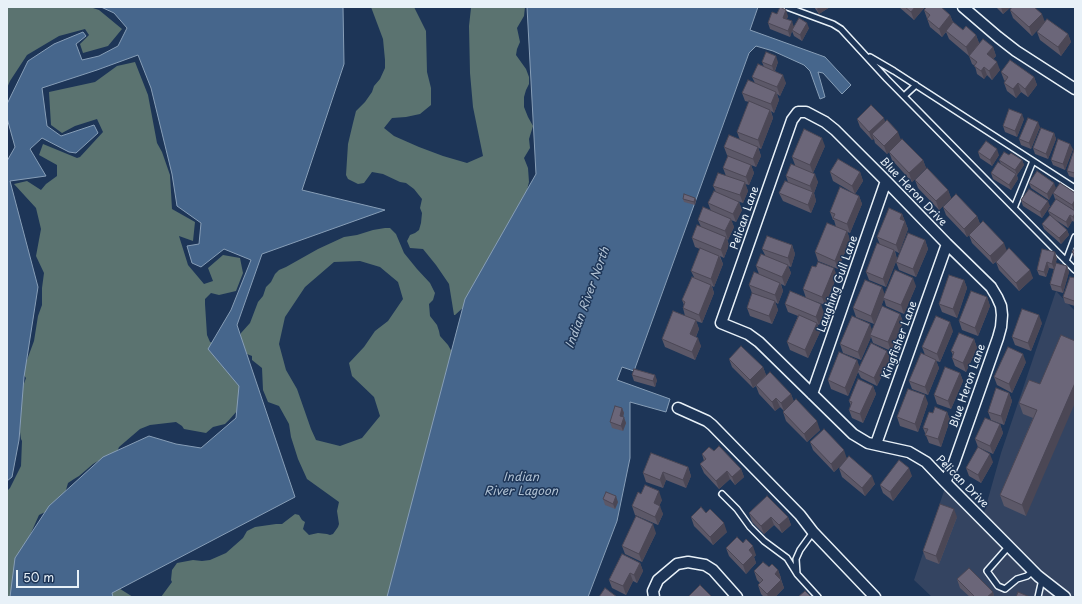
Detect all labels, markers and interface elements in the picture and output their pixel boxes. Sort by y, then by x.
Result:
street label: Blue Heron Drive [877,155,949,229]
street label: Pelican Lane [728,185,762,251]
street label: Laughing Gull Lane [815,234,861,334]
water label: Indian River North [563,245,613,351]
street label: Kingfisher Lane [880,299,920,381]
street label: Blue Heron Lane [947,342,989,430]
street label: Pelican Drive [933,453,991,511]
water label: Indian River Lagoon [484,471,558,499]
scale bar [18,562,81,588]
text: 50 m [23,568,54,586]

